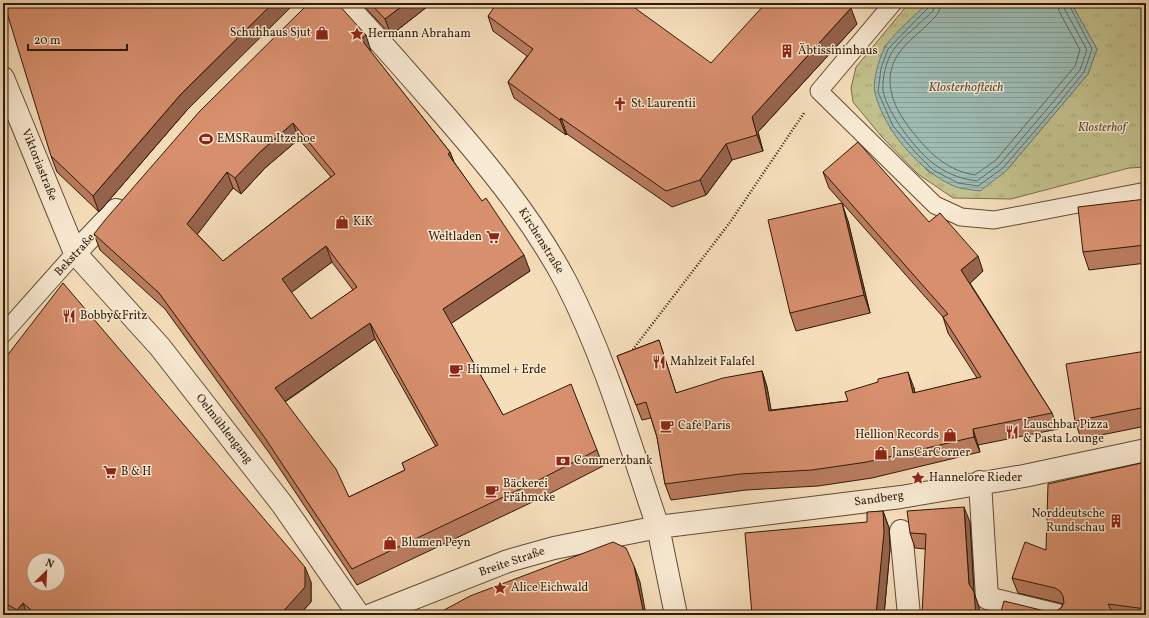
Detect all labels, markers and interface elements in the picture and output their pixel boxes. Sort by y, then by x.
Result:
place label: Schuhhaus Sjut [230,25,311,41]
shop icon: Schuhhaus Sjut [314,25,330,41]
scale bar [28,26,127,52]
place icon: Hermann Abraham [349,26,365,42]
place label: Hermann Abraham [368,26,471,42]
text: 20 m [34,33,61,49]
place label: Äbtissininhaus [798,42,878,59]
building icon: Äbtissininhaus [779,43,795,59]
water label: Klosterhofteich [928,79,1004,97]
church icon: St. Laurentii [612,96,628,112]
place label: St. Laurentii [631,96,696,112]
park label: Klosterhof [1078,120,1129,136]
street label: Viktoriastraße [17,127,61,204]
sports icon: EMSRaum Itzehoe [198,131,214,147]
place label: EMSRaum Itzehoe [217,131,316,147]
street label: Kirchenstraße [514,205,568,277]
shop icon: KiK [334,214,350,230]
place label: KiK [353,214,373,230]
place label: Weltladen [428,229,482,245]
supermarket icon: Weltladen [485,229,501,245]
street label: Bekstraße [51,230,99,280]
restaurant icon: Bobby&Fritz [61,308,77,324]
place label: Bobby&Fritz [80,308,147,324]
restaurant icon: Mahlzeit Falafel [651,354,667,370]
place label: Mahlzeit Falafel [670,354,755,370]
cafe icon: Himmel + Erde [448,362,464,378]
place label: Himmel + Erde [467,362,547,378]
street label: Oelmühlengang [192,391,256,467]
place label: Lauschbar Pizza & Pasta Lounge [1023,417,1108,447]
cafe icon: Café Paris [659,418,675,434]
place label: Café Paris [678,418,731,434]
restaurant icon: Lauschbar Pizza & Pasta Lounge [1004,424,1020,440]
place label: Hellion Records [855,427,939,443]
shop icon: Hellion Records [942,427,958,443]
shop icon: JansCarCorner [873,445,889,461]
place label: JansCarCorner [892,445,970,461]
bank icon: Commerzbank [555,453,571,469]
place label: Commerzbank [574,453,653,469]
supermarket icon: B & H [102,464,118,480]
place label: B & H [121,464,151,480]
place icon: Hannelore Rieder [910,470,926,486]
place label: Hannelore Rieder [929,470,1022,486]
place label: Bäckerei Frähmcke [503,476,556,506]
cafe icon: Bäckerei Frähmcke [484,483,500,499]
street label: Sandberg [853,488,905,510]
place label: Norddeutsche Rundschau [1031,506,1105,536]
building icon: Norddeutsche Rundschau [1108,513,1124,529]
shop icon: Blumen Peyn [382,535,398,551]
place label: Blumen Peyn [401,535,471,551]
street label: Breite Straße [477,543,547,581]
north arrow [26,552,66,592]
text: N [43,556,56,573]
place icon: Alice Eichwald [492,580,508,596]
place label: Alice Eichwald [511,580,589,596]

